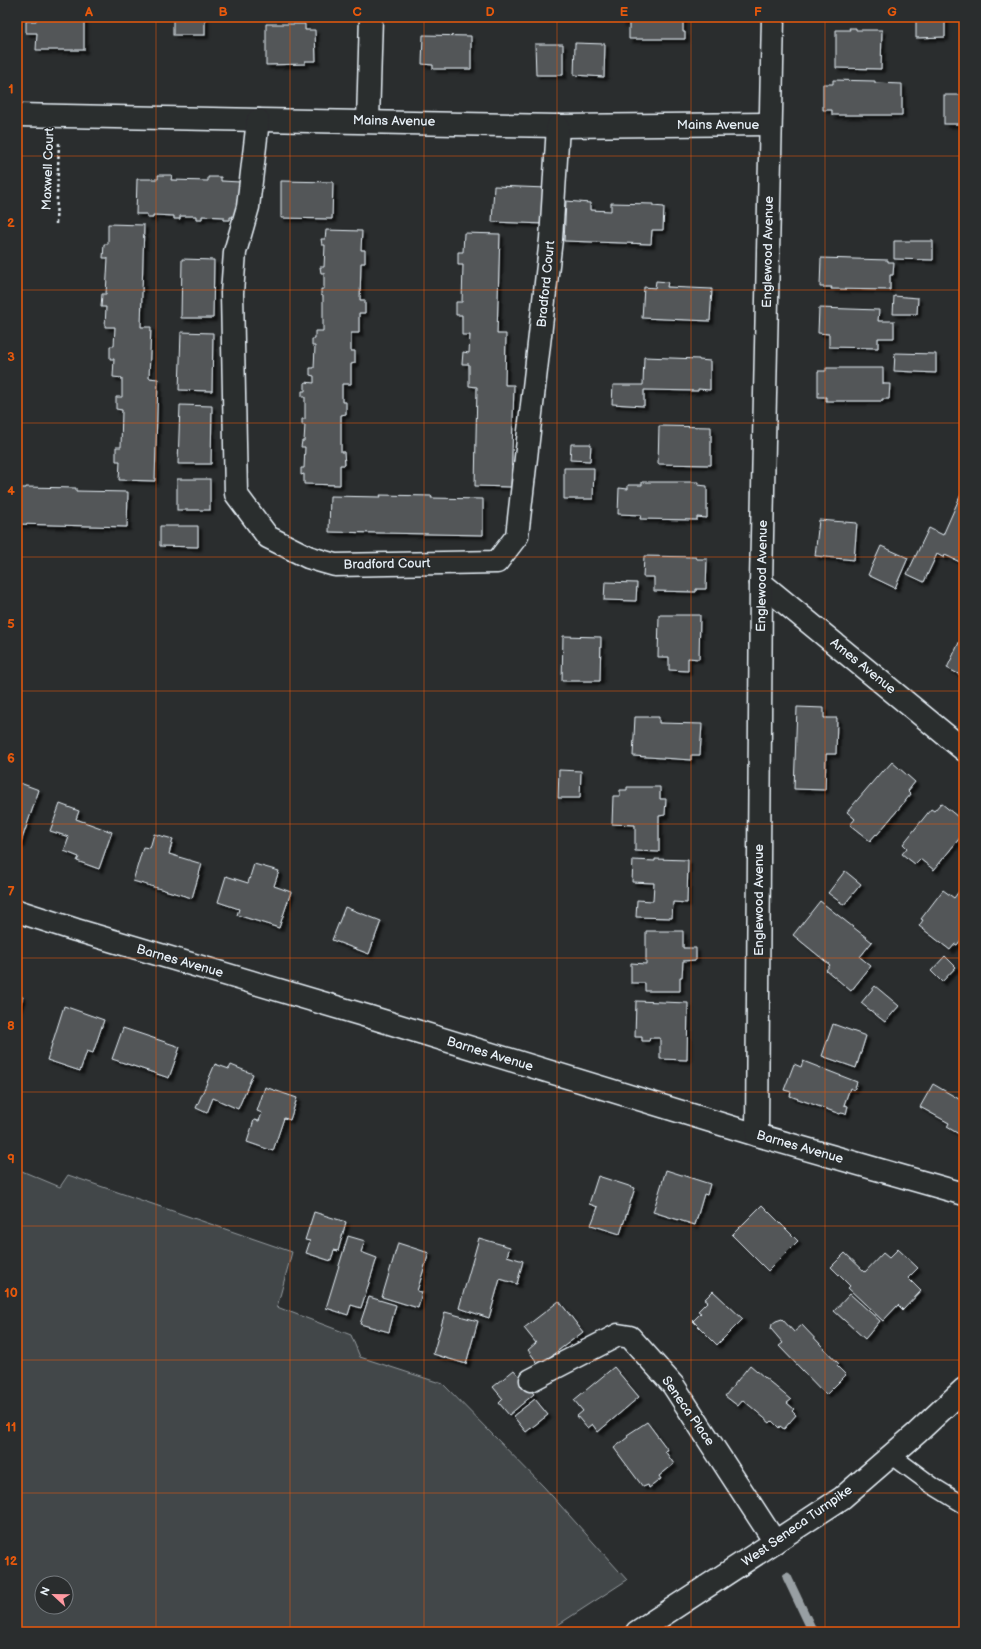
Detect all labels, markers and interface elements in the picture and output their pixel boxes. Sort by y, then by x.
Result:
text: A [84,4,93,20]
text: B [218,4,228,20]
text: C [352,4,362,20]
text: D [485,4,495,20]
text: E [620,4,629,20]
text: F [754,4,762,20]
text: G [887,4,897,20]
text: 1 [8,81,14,97]
street label: Mains Avenue [353,112,436,130]
street label: Mains Avenue [677,117,760,133]
street label: Maxwell Court [39,127,57,211]
street label: Englewood Avenue [759,196,777,308]
text: 2 [7,215,15,231]
street label: Bradford Court [533,240,559,328]
text: 3 [7,349,15,365]
text: 4 [7,483,15,499]
street label: Englewood Avenue [753,520,771,632]
street label: Bradford Court [343,555,431,573]
text: 5 [7,616,15,632]
street label: Ames Avenue [827,635,899,698]
text: 6 [7,750,15,766]
street label: Englewood Avenue [751,844,767,956]
text: 7 [7,884,15,900]
street label: Barnes Avenue [135,941,226,981]
text: 8 [7,1018,15,1034]
street label: Barnes Avenue [445,1033,535,1075]
street label: Barnes Avenue [755,1127,846,1167]
text: 9 [7,1151,15,1167]
text: 10 [4,1285,18,1301]
street label: Seneca Place [658,1373,718,1449]
text: 11 [6,1419,16,1435]
street label: West Seneca Turnpike [739,1482,855,1570]
text: 12 [4,1553,18,1569]
north arrow [34,1575,74,1615]
text: N [38,1585,53,1598]

